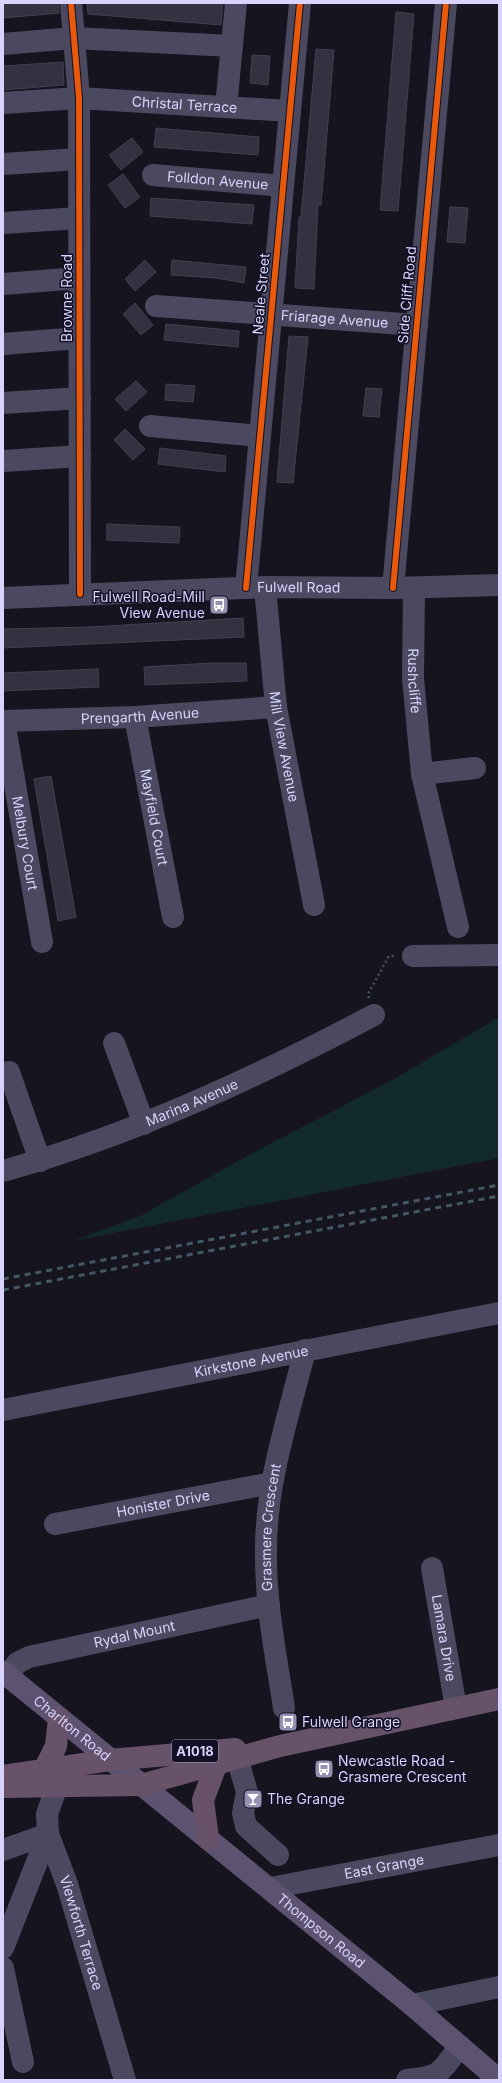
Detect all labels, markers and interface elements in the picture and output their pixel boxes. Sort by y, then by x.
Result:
street label: Christal Terrace [131,92,238,116]
street label: Folldon Avenue [167,167,269,193]
street label: Side Cliff Road [394,246,419,344]
street label: Neale Street [248,252,273,335]
street label: Browne Road [58,254,75,342]
street label: Friarage Avenue [280,306,389,331]
street label: Fulwell Road [257,578,341,596]
place label: Fulwell Road-Mill View Avenue [92,588,205,621]
bus stop icon: Fulwell Road-Mill View Avenue [208,594,230,616]
street label: Rushcliffe [405,648,425,714]
street label: Mill View Avenue [267,691,303,803]
street label: Prengarth Avenue [80,703,200,727]
street label: Mayfield Court [137,767,172,867]
street label: Melbury Court [9,795,42,892]
street label: Marina Avenue [143,1075,241,1130]
street label: Kirkstone Avenue [193,1341,310,1380]
street label: Grasmere Crescent [257,1461,284,1592]
street label: Honister Drive [115,1486,211,1520]
street label: Lamara Drive [429,1593,460,1683]
street label: Rydal Mount [92,1617,177,1651]
street label: Charlton Road [30,1691,114,1764]
bus stop icon: Fulwell Grange [277,1711,299,1733]
place label: Fulwell Grange [302,1713,400,1730]
road number: A1018 [172,1740,218,1762]
place label: Newcastle Road - Grasmere Crescent [338,1752,467,1785]
bus stop icon: Newcastle Road - Grasmere Crescent [313,1758,335,1780]
bar icon: The Grange [242,1788,264,1810]
place label: The Grange [267,1790,345,1807]
street label: East Grange [343,1850,425,1882]
street label: Viewforth Terrace [56,1873,107,1992]
street label: Thompson Road [274,1890,369,1971]

